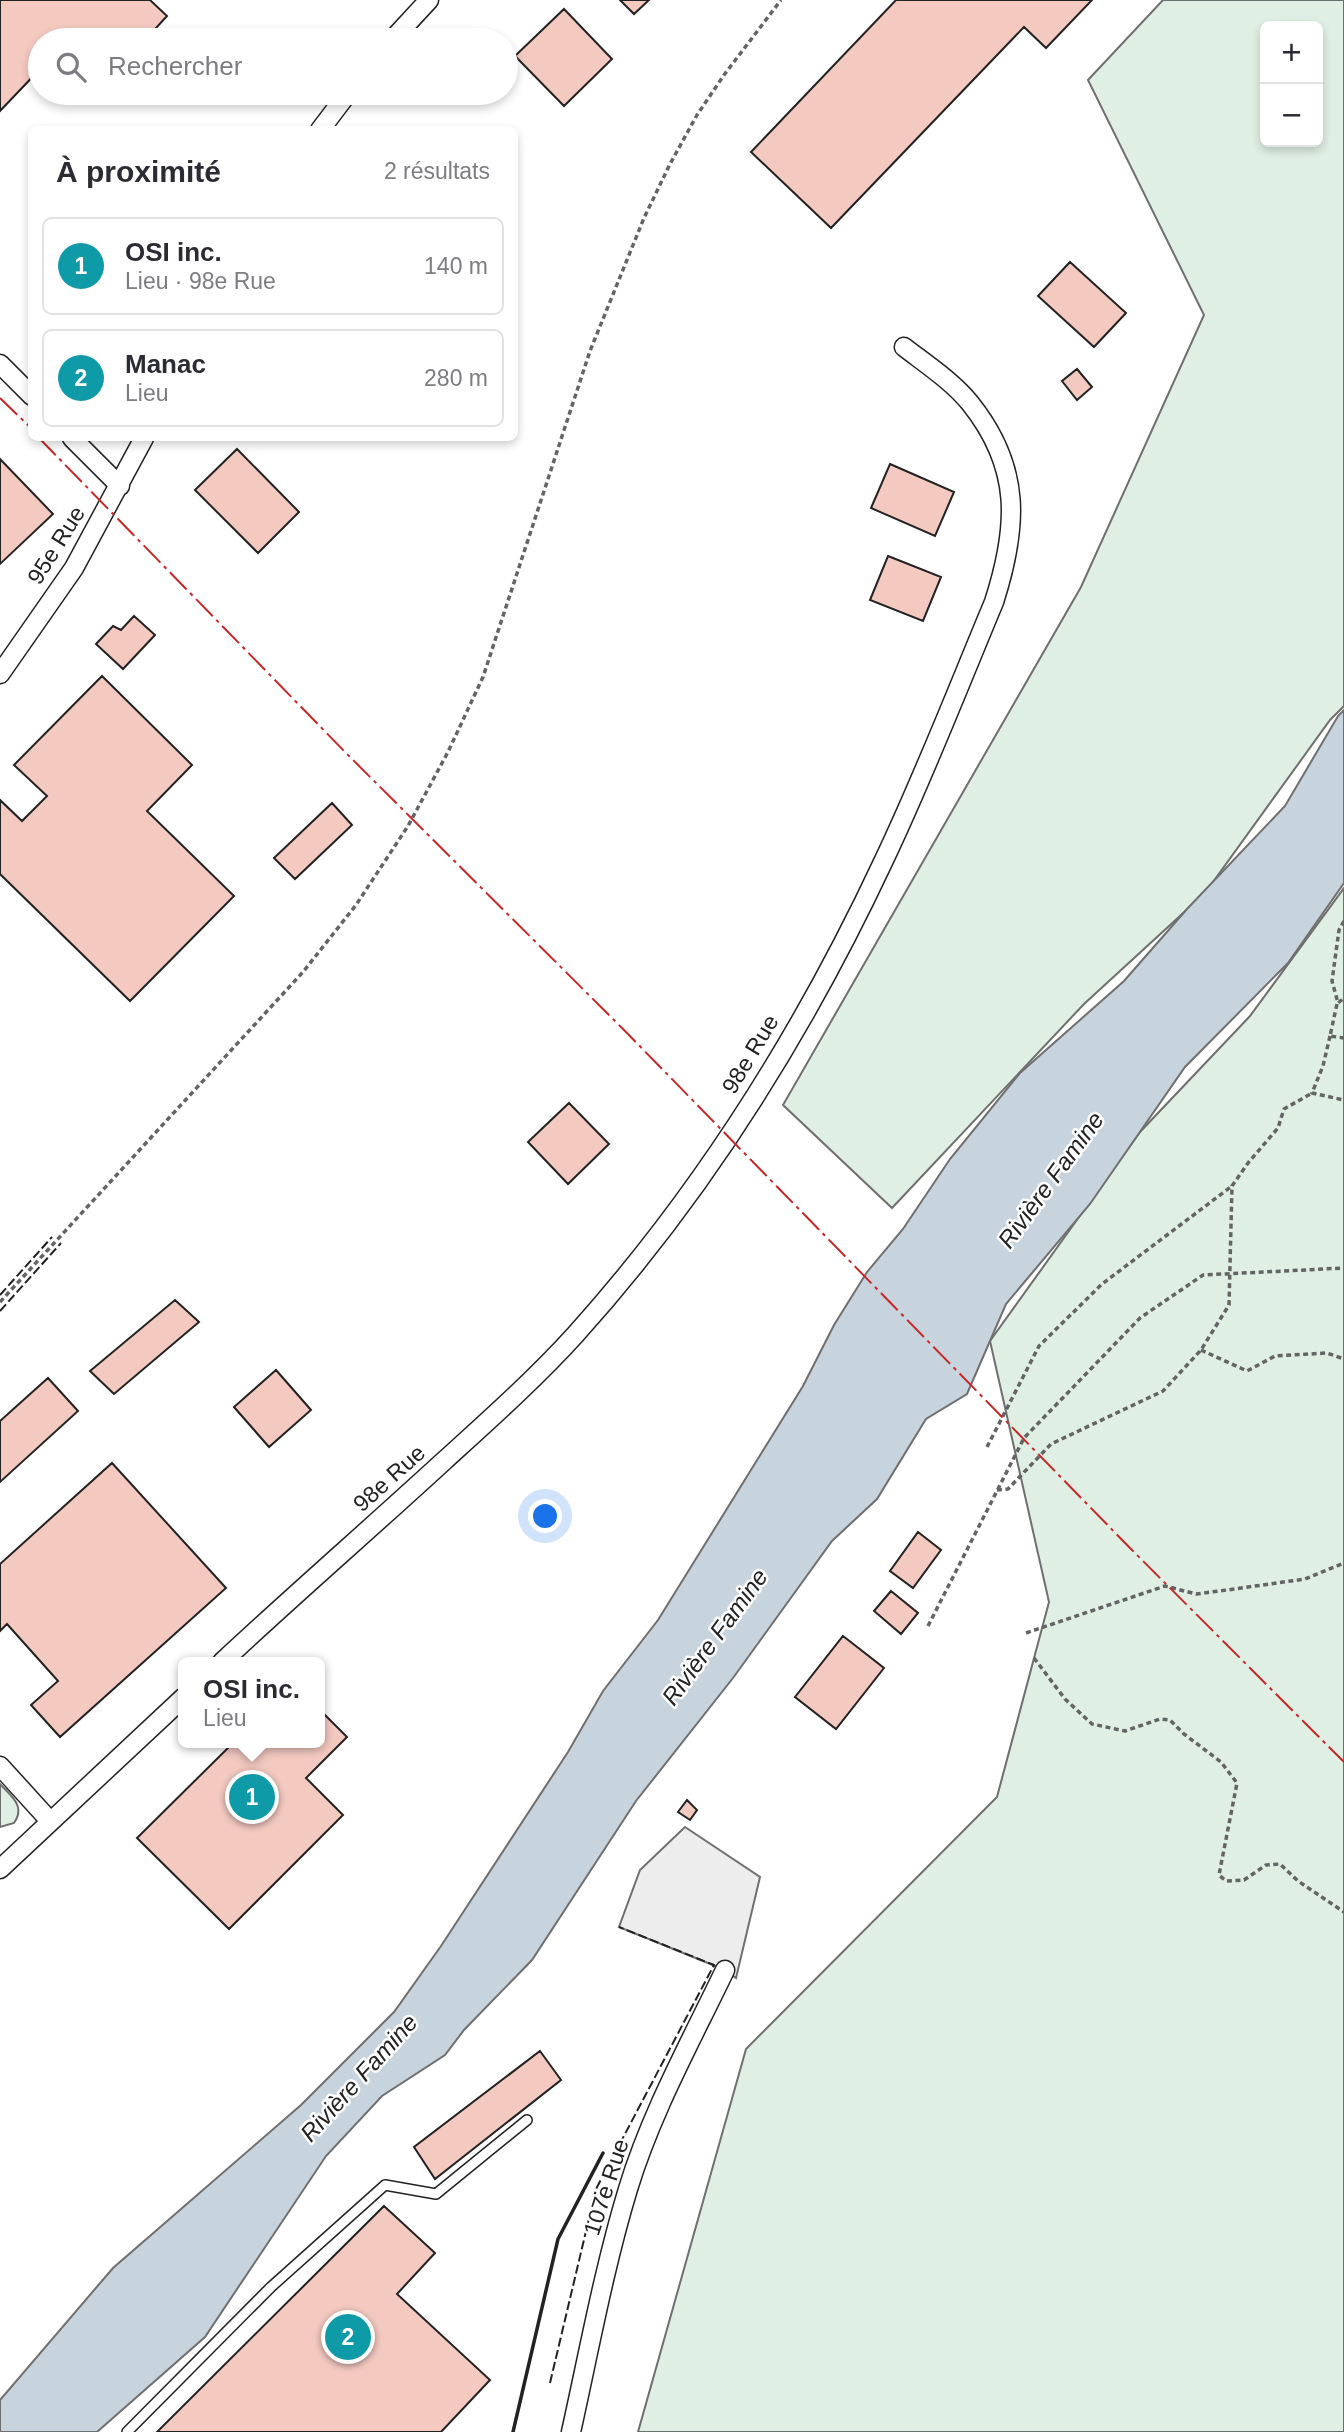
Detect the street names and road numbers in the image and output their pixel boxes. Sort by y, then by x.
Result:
street label: 95e Rue [22,501,90,589]
street label: 98e Rue [716,1010,784,1098]
street label: 98e Rue [348,1439,430,1517]
street label: 107e Rue [578,2136,634,2238]

